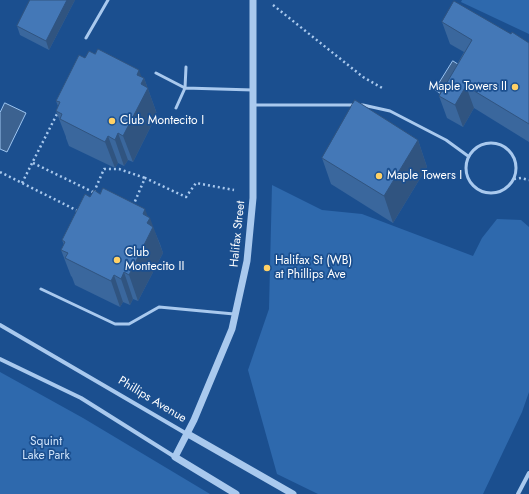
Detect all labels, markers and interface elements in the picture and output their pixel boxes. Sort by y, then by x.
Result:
place label: Maple Towers II [429,80,507,94]
marker: Maple Towers II [510,82,520,92]
place label: Club Montecito I [120,114,204,128]
marker: Club Montecito I [107,116,117,126]
place label: Maple Towers I [387,169,462,183]
marker: Maple Towers I [374,171,384,181]
street label: Halifax Street [227,200,249,268]
place label: Club Montecito II [125,246,184,274]
place label: Halifax St (WB) at Phillips Ave [275,254,352,282]
marker: Club Montecito II [112,255,122,265]
marker: Halifax St (WB) at Phillips Ave [262,263,272,273]
street label: Phillips Avenue [115,374,189,426]
park label: Squint Lake Park [22,435,70,463]

